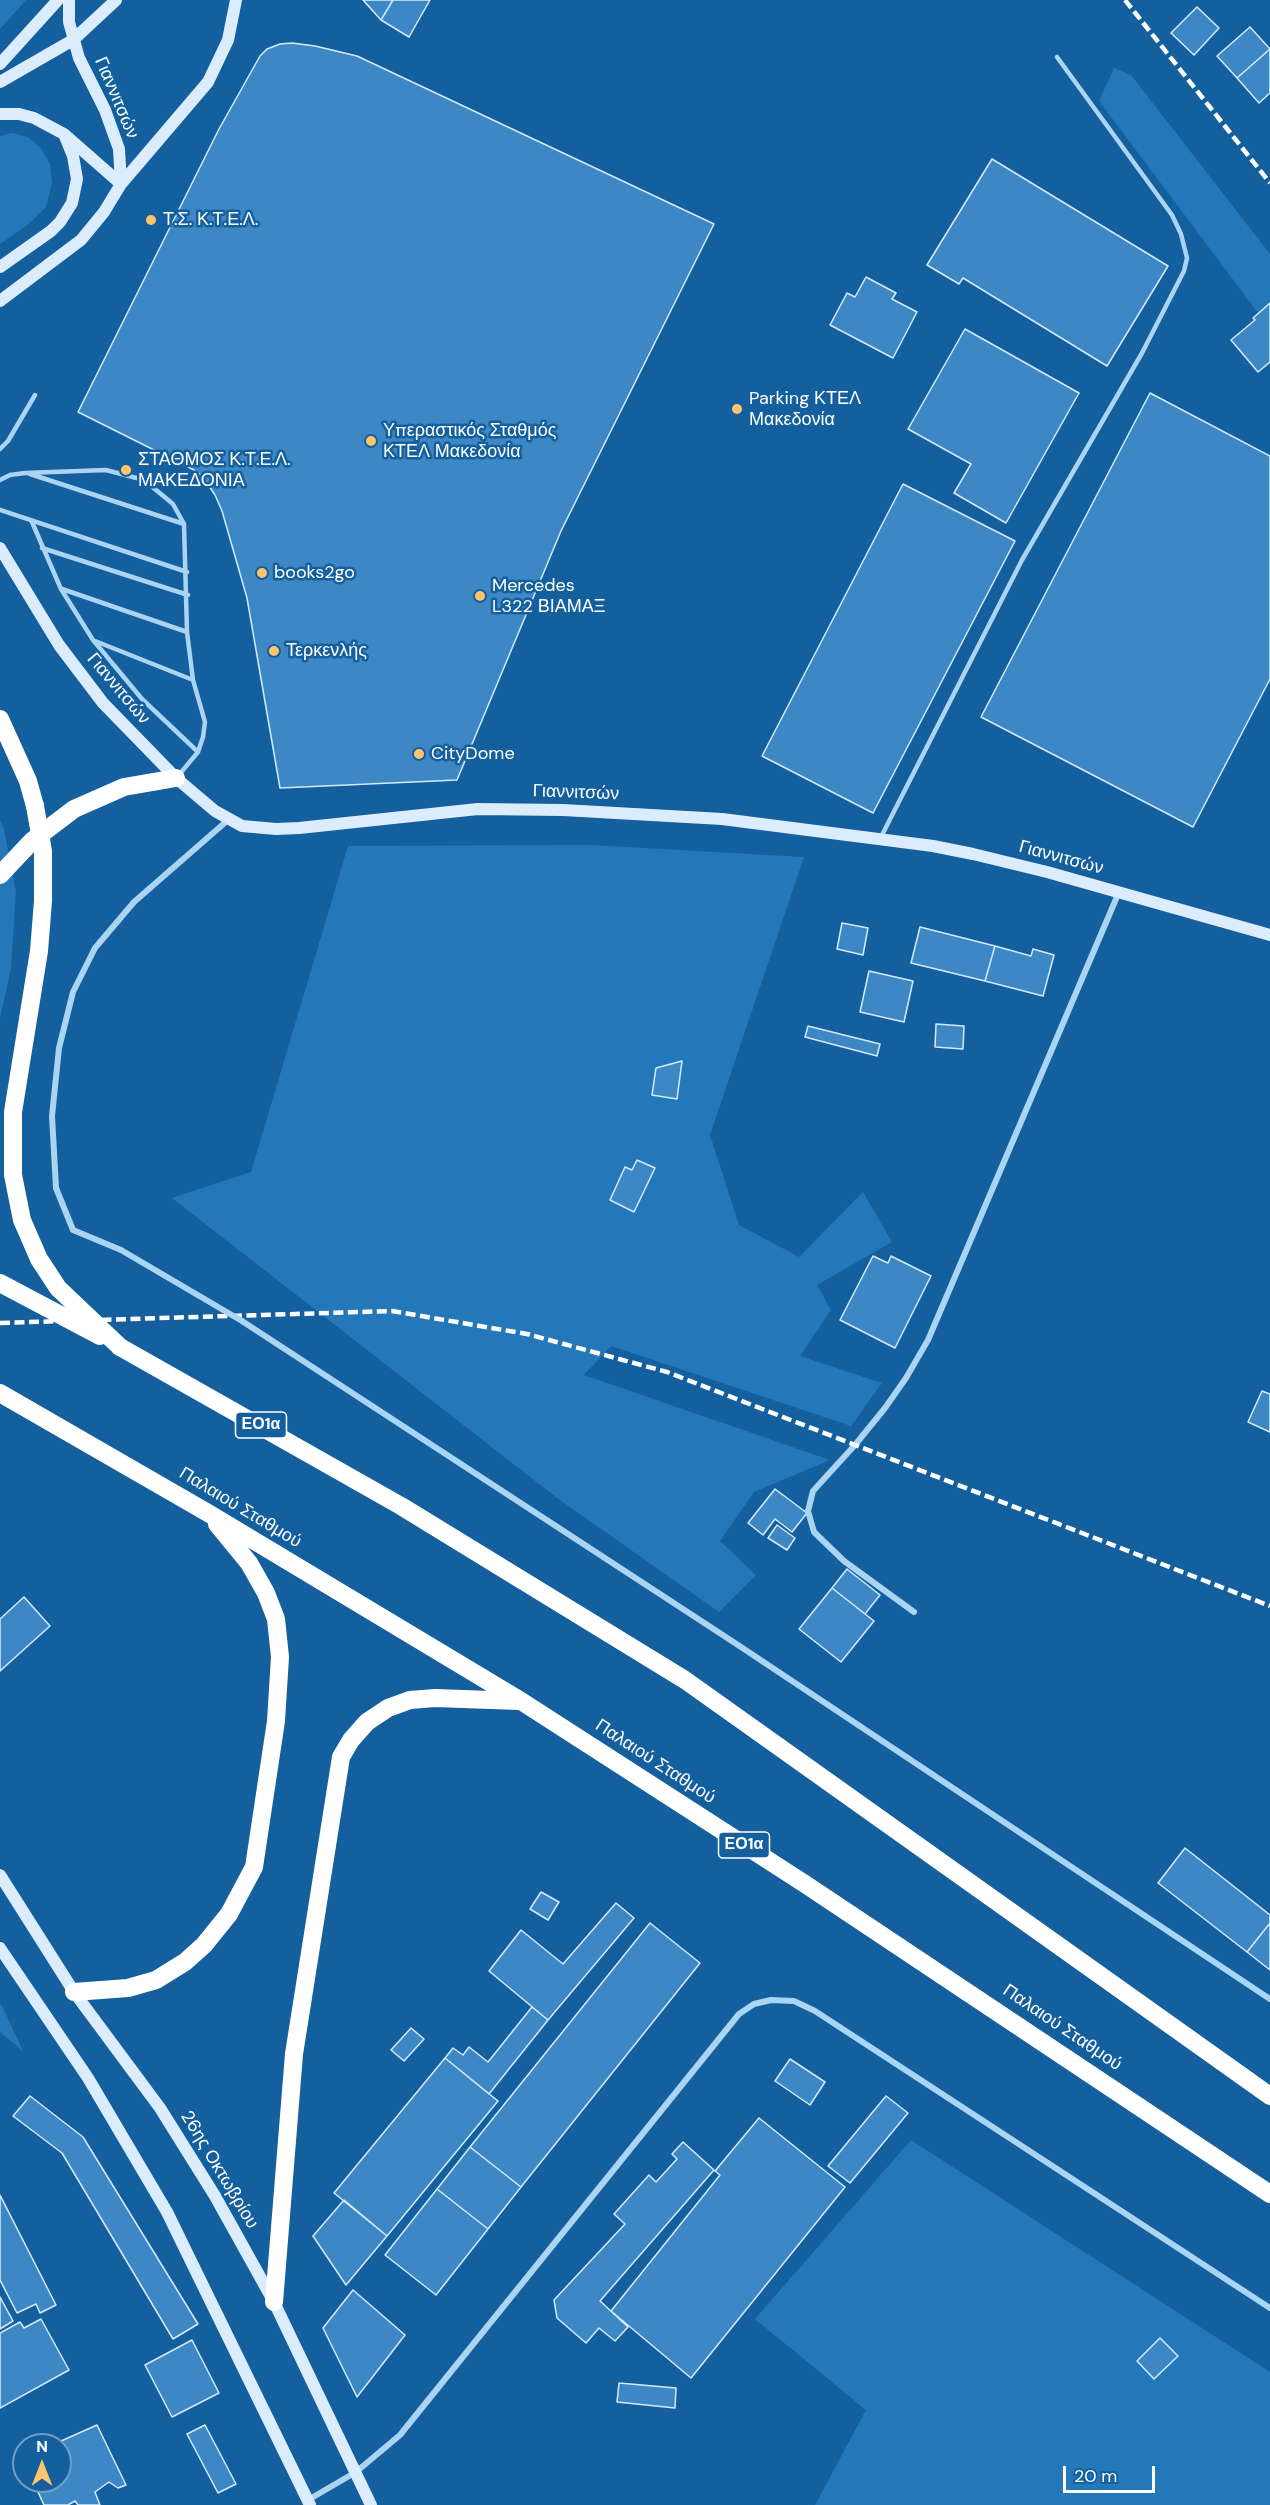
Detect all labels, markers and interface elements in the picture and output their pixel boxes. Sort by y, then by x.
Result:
street label: Γιαννιτσών [89,54,143,142]
place label: Τ.Σ. Κ.Τ.Ε.Λ. [163,209,258,231]
marker: Τ.Σ. Κ.Τ.Ε.Λ. [144,213,158,227]
place label: Parking ΚΤΕΛ Μακεδονία [749,388,861,430]
marker: Parking ΚΤΕΛ Μακεδονία [730,402,744,416]
place label: Υπεραστικός Σταθμός ΚΤΕΛ Μακεδονία [383,420,556,462]
marker: Υπεραστικός Σταθμός ΚΤΕΛ Μακεδονία [364,434,378,448]
place label: ΣΤΑΘΜΟΣ Κ.Τ.Ε.Λ. ΜΑΚΕΔΟΝΙΑ [138,449,291,492]
marker: ΣΤΑΘΜΟΣ Κ.Τ.Ε.Λ. ΜΑΚΕΔΟΝΙΑ [119,463,133,477]
place label: books2go [274,562,355,584]
marker: books2go [255,566,269,580]
place label: Mercedes L322 ΒΙΑΜΑΞ [492,575,605,618]
marker: Mercedes L322 ΒΙΑΜΑΞ [473,589,487,603]
place label: Τερκενλής [286,640,367,662]
marker: Τερκενλής [267,644,281,658]
street label: Γιαννιτσών [82,649,154,729]
place label: CityDome [431,743,515,765]
marker: CityDome [412,747,426,761]
street label: Γιαννιτσών [532,781,620,805]
street label: Γιαννιτσών [1016,836,1106,880]
road number: ΕΟ1α [236,1412,286,1438]
street label: Παλαιού Σταθμού [175,1463,305,1553]
street label: Παλαιού Σταθμού [591,1715,719,1809]
road number: ΕΟ1α [718,1832,770,1858]
street label: Παλαιού Σταθμού [998,1980,1126,2076]
street label: 26ης Οκτωβρίου [175,2107,263,2233]
north arrow [12,2433,72,2493]
text: N [36,2436,48,2457]
scale bar [1066,2454,1158,2492]
text: 20 m [1074,2464,1117,2488]

